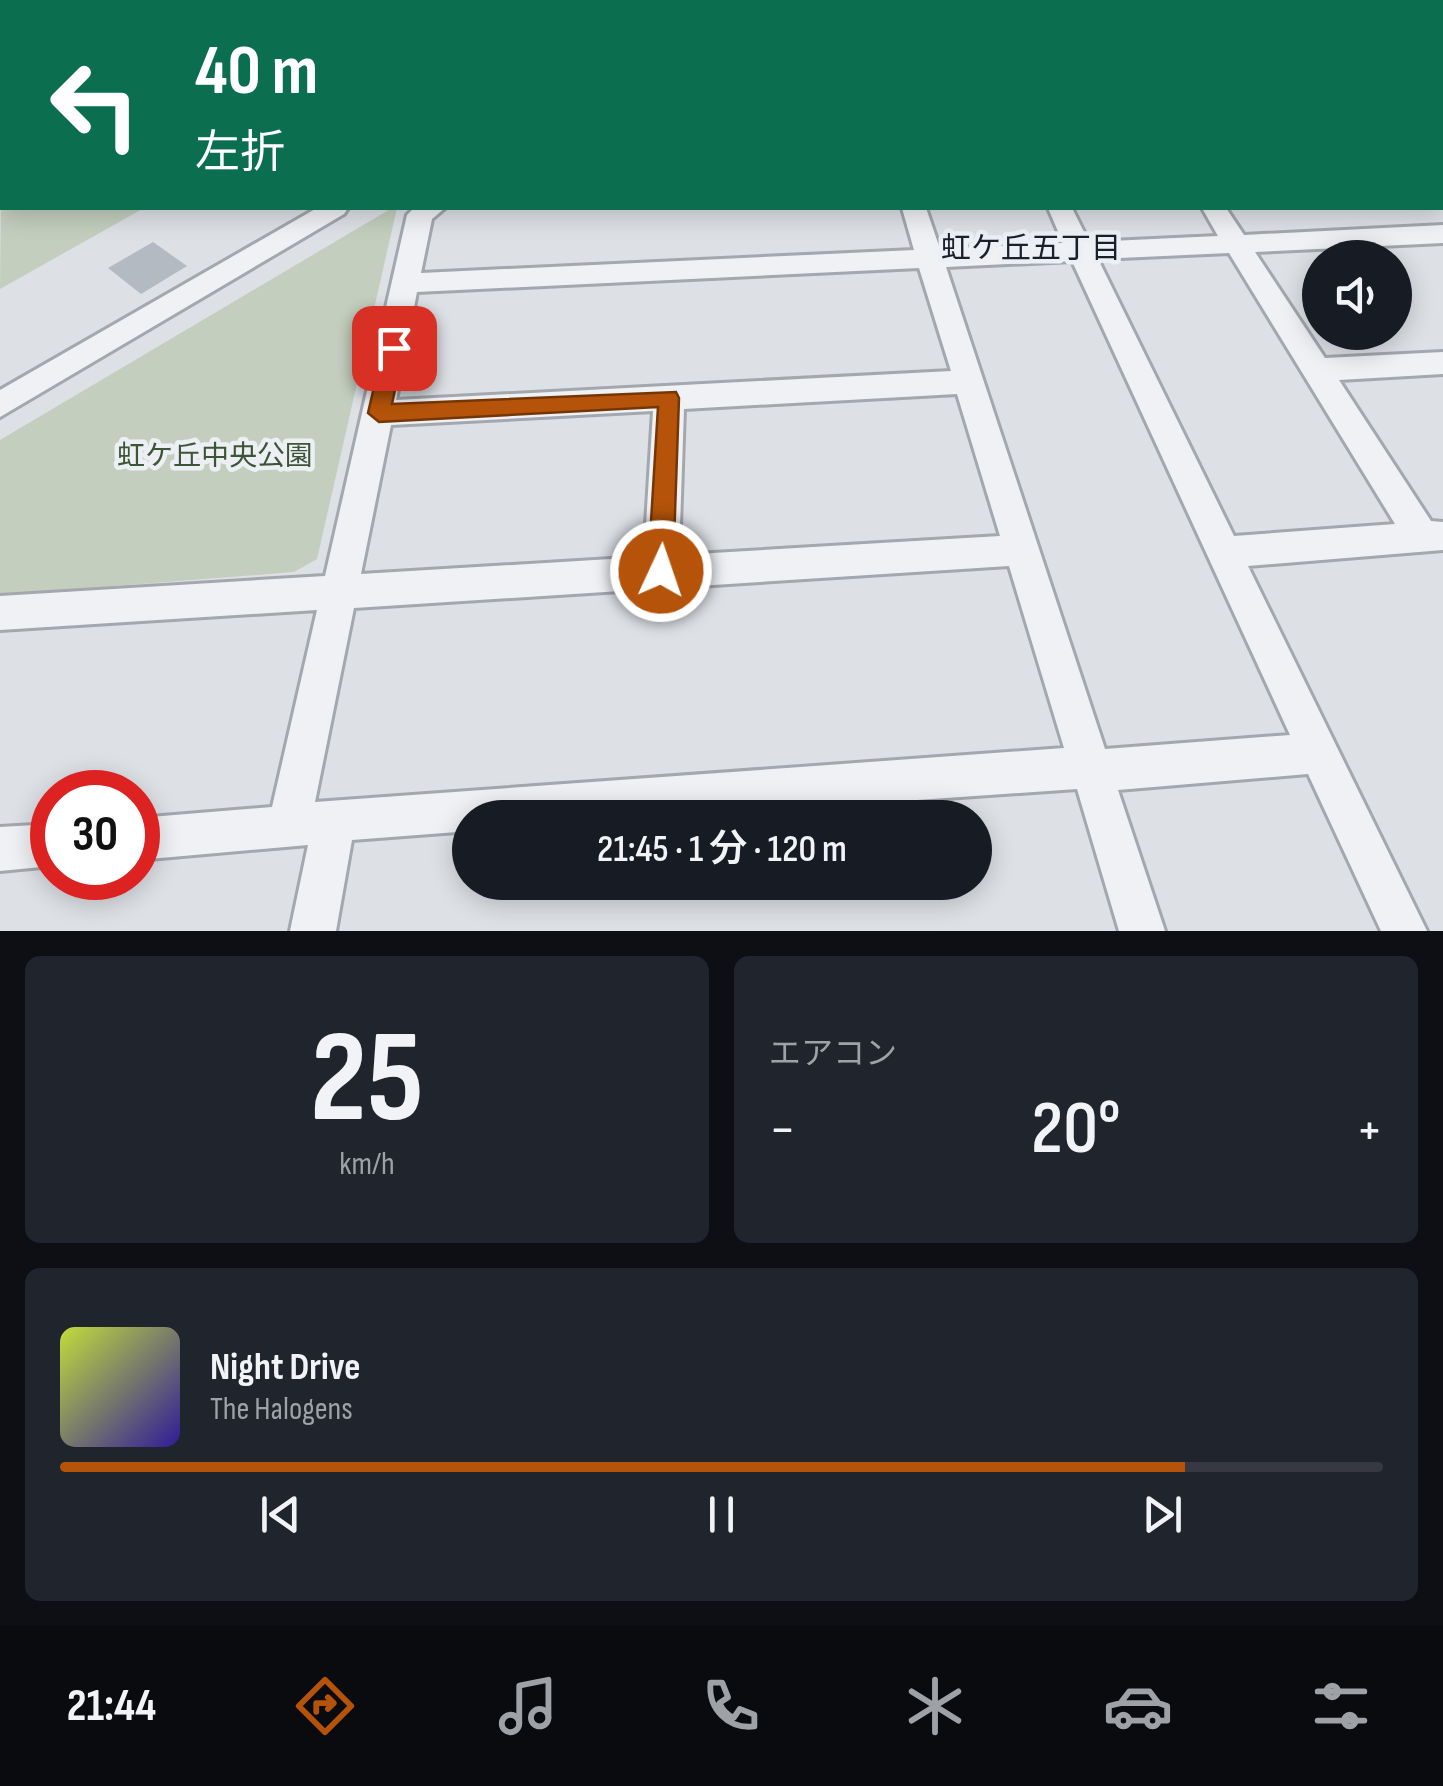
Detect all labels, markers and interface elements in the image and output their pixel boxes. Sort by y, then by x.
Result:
text: 40 m [195,30,318,114]
icon: left [30,40,160,170]
text: 左折 [195,126,285,181]
district label: 虹ケ丘五丁目 [941,231,1121,267]
map controls [1302,240,1412,350]
button: sound [1302,240,1412,350]
pin [352,306,437,391]
icon: arrive [367,321,422,376]
park label: 虹ケ丘中央公園 [117,440,313,473]
position arrow [609,519,713,623]
speed limit sign: 30 [30,770,160,900]
text: 21:45 · 1 分 · 120 m [597,827,847,872]
text: 25 [310,1002,424,1158]
text: エアコン [769,1035,897,1074]
text: 20° [1031,1084,1121,1175]
text: − [769,1097,796,1164]
text: + [1356,1097,1383,1164]
text: km/h [339,1145,395,1184]
text: Night Drive [210,1345,361,1390]
text: The Halogens [210,1390,353,1429]
icon: previous [253,1487,308,1542]
icon: pause [694,1487,749,1542]
icon: next [1135,1487,1190,1542]
icon: directions [290,1671,360,1741]
icon: music [493,1671,563,1741]
icon: phone [696,1671,766,1741]
icon: climate [900,1671,970,1741]
icon: car [1103,1671,1173,1741]
icon: filters [1306,1671,1376,1741]
text: 21:44 [67,1679,156,1734]

